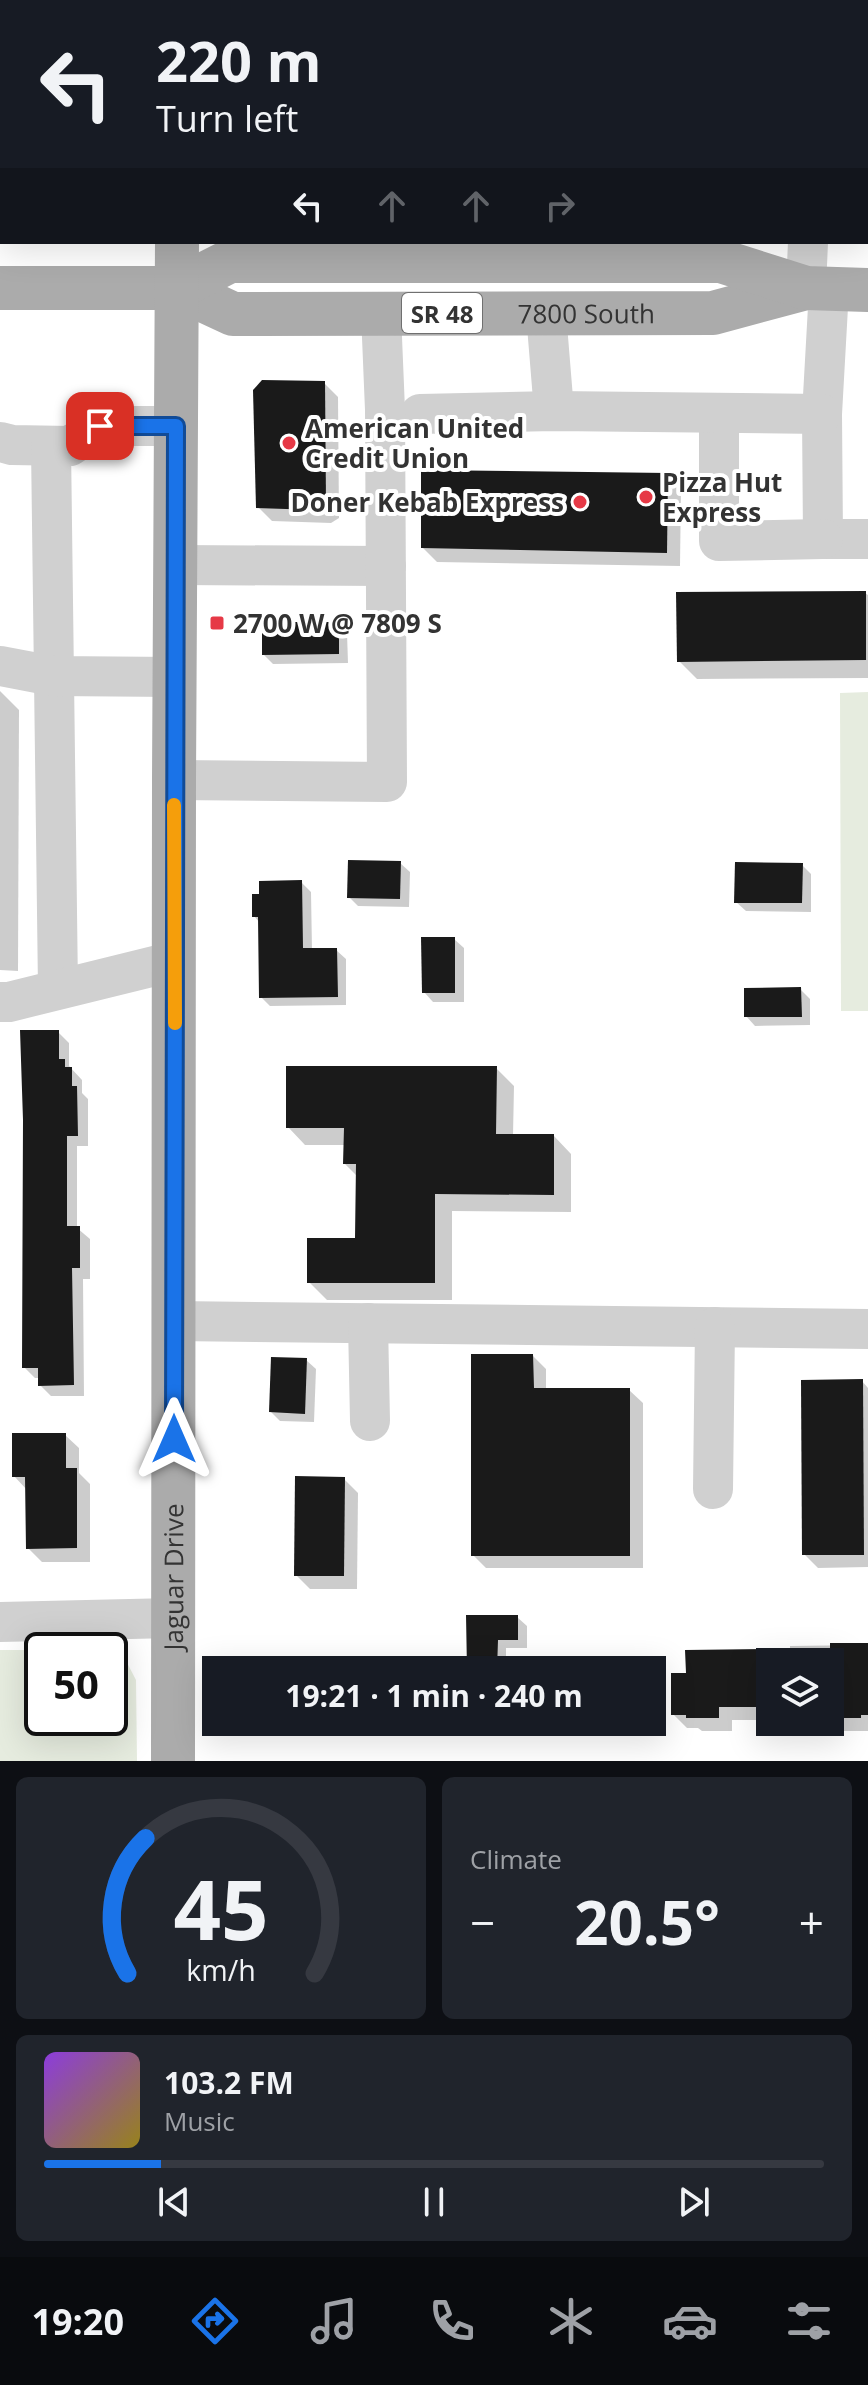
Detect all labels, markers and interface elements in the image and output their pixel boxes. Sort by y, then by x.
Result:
text: 220 m [156,22,322,98]
icon: left [24,32,128,136]
text: Turn left [156,94,298,143]
icon: left [286,184,330,228]
icon: ahead [370,184,414,228]
icon: ahead [454,184,498,228]
icon: right [538,184,582,228]
road number: SR 48 [402,293,482,333]
street label: 7800 South [518,295,655,331]
pin [66,392,134,460]
icon: arrive [78,404,122,448]
place label: American United Credit Union [305,410,524,476]
marker: American United Credit Union [280,434,298,452]
place label: Pizza Hut Express [662,464,782,530]
place label: Doner Kebab Express [291,484,564,520]
marker: Pizza Hut Express [637,488,655,506]
marker: Doner Kebab Express [571,493,589,511]
place label: 2700 W @ 7809 S [233,605,442,641]
marker: 2700 W @ 7809 S [208,614,226,632]
position arrow [132,1397,216,1481]
street label: Jaguar Drive [155,1503,191,1654]
speed limit sign: 50 [24,1632,128,1736]
map controls [756,1648,844,1736]
button: layers [756,1648,844,1736]
text: 19:21 · 1 min · 240 m [285,1675,583,1716]
text: Climate [470,1841,562,1877]
text: 45 [173,1851,269,1964]
text: 20.5° [574,1881,720,1963]
text: − [470,1892,495,1952]
text: + [799,1892,824,1952]
text: km/h [186,1950,256,1989]
text: 103.2 FM [164,2062,294,2103]
text: Music [164,2103,235,2139]
icon: previous [152,2180,196,2224]
icon: pause [412,2180,456,2224]
icon: next [672,2180,716,2224]
icon: directions [187,2293,243,2349]
icon: music [306,2293,362,2349]
icon: phone [424,2293,480,2349]
icon: climate [543,2293,599,2349]
icon: car [662,2293,718,2349]
icon: filters [781,2293,837,2349]
text: 19:20 [31,2297,124,2346]

